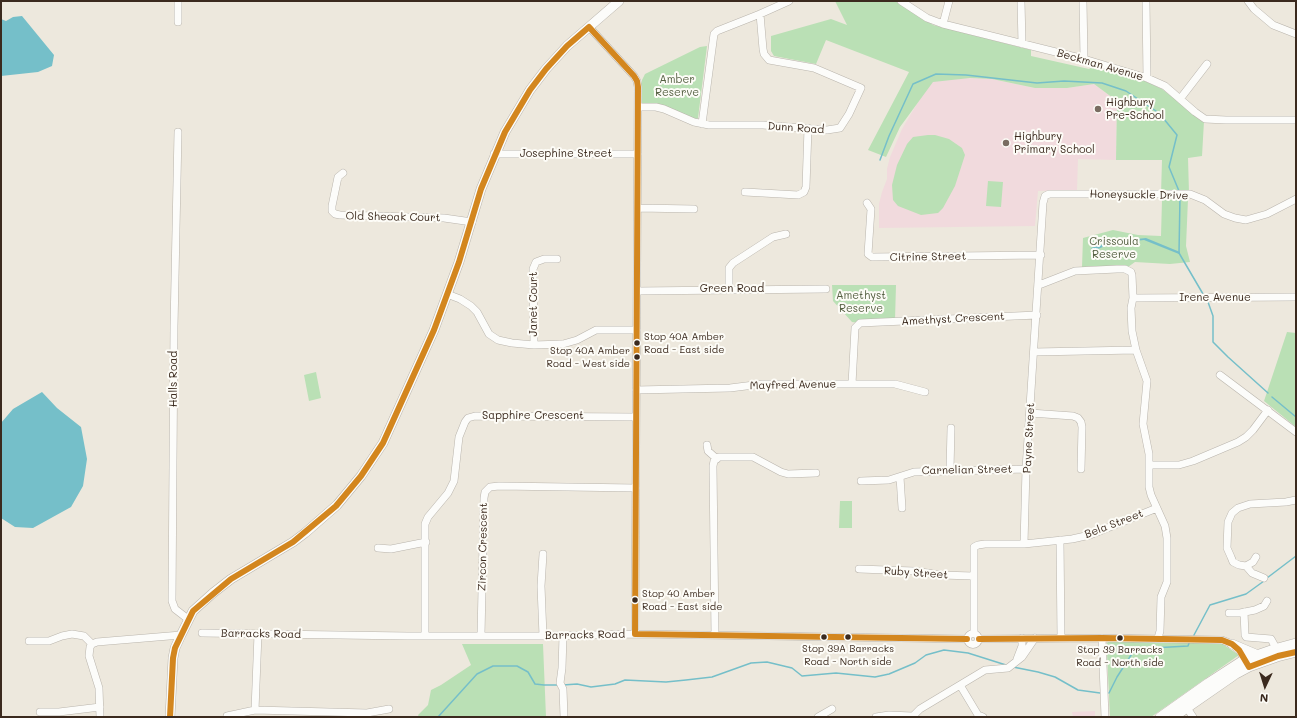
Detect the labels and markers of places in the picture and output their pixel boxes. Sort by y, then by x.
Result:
place label: Highbury Pre-School [1106,96,1164,122]
marker: Highbury Pre-School [1093,104,1103,114]
place label: Highbury Primary School [1014,130,1095,156]
marker: Highbury Primary School [1001,138,1011,148]
place label: Stop 40A Amber Road - East side [644,331,724,354]
marker: Stop 40A Amber Road - East side [632,338,642,348]
place label: Stop 40A Amber Road - West side [547,345,630,368]
marker: Stop 40A Amber Road - West side [632,352,642,362]
place label: Stop 40 Amber Road - East side [642,588,722,612]
marker: Stop 40 Amber Road - East side [630,595,640,605]
unlabelled marker [819,632,829,642]
marker: Stop 39A Barracks Road - North side [843,632,853,642]
marker: Stop 39 Barracks Road - North side [1115,633,1125,643]
place label: Stop 39A Barracks Road - North side [802,643,894,666]
place label: Stop 39 Barracks Road - North side [1076,644,1164,668]

